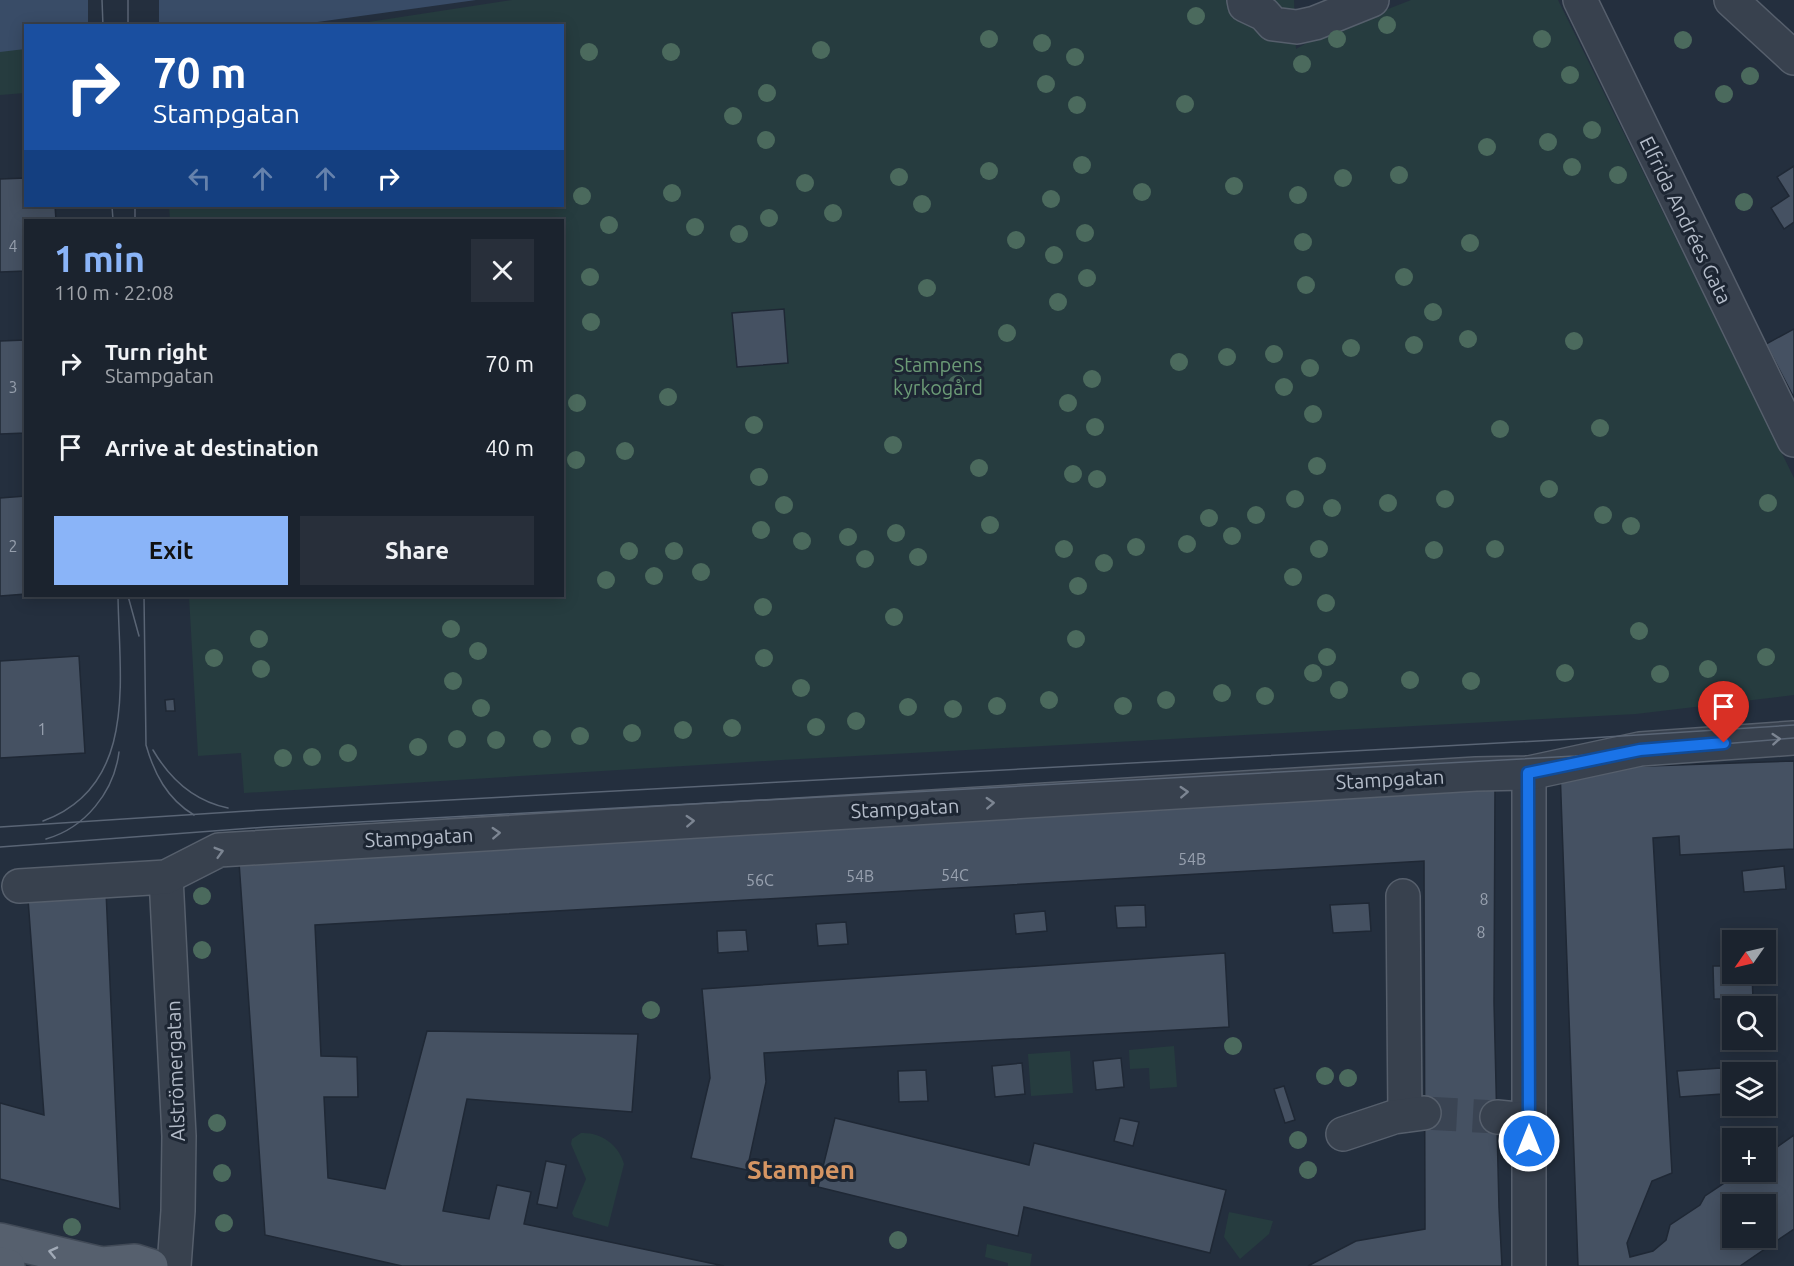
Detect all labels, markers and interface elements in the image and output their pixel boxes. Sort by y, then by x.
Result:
icon: right [54,48,132,126]
text: 70 m [153,49,247,96]
text: Stampgatan [153,98,300,128]
street label: Elfrida Andrées Gata [1635,132,1737,308]
icon: left [183,162,216,195]
icon: ahead [246,162,279,195]
icon: ahead [309,162,342,195]
icon: right [372,162,405,195]
house number: 4 [8,237,18,255]
text: 1 min [54,238,145,279]
button: close [471,239,534,302]
text: 110 m · 22:08 [54,281,174,304]
text: Turn right [105,339,207,364]
icon: right [54,347,87,380]
text: 70 m [485,351,534,376]
park label: Stampens kyrkogård [893,353,983,399]
text: Stampgatan [105,364,214,387]
house number: 3 [8,378,18,396]
icon: arrive [54,431,87,464]
text: Arrive at destination [105,435,319,460]
text: 40 m [485,435,534,460]
button: Exit [54,516,288,585]
button: Share [300,516,534,585]
house number: 2 [8,537,18,555]
pin [1698,681,1749,743]
icon: arrive [1707,690,1740,723]
house number: 1 [37,720,47,738]
one-way arrow [1771,733,1780,746]
street label: Stampgatan [1335,765,1445,793]
one-way arrow [1180,785,1189,798]
street label: Stampgatan [850,794,960,822]
one-way arrow [985,797,994,810]
one-way arrow [686,815,695,828]
street label: Stampgatan [364,823,474,851]
one-way arrow [491,826,500,839]
one-way arrow [213,847,224,859]
house number: 54B [1178,850,1206,868]
house number: 54C [941,866,969,884]
house number: 54B [846,867,874,885]
house number: 56C [746,871,774,889]
house number: 8 [1479,890,1489,908]
house number: 8 [1476,923,1486,941]
north arrow [1722,930,1776,984]
map controls [1722,930,1776,1248]
button: search [1722,996,1776,1050]
street label: Alströmergatan [161,1000,189,1142]
button: layers [1722,1062,1776,1116]
position arrow [1497,1109,1561,1173]
button: + [1722,1128,1776,1182]
district label: Stampen [747,1155,855,1184]
button: − [1722,1194,1776,1248]
one-way arrow [48,1247,58,1260]

